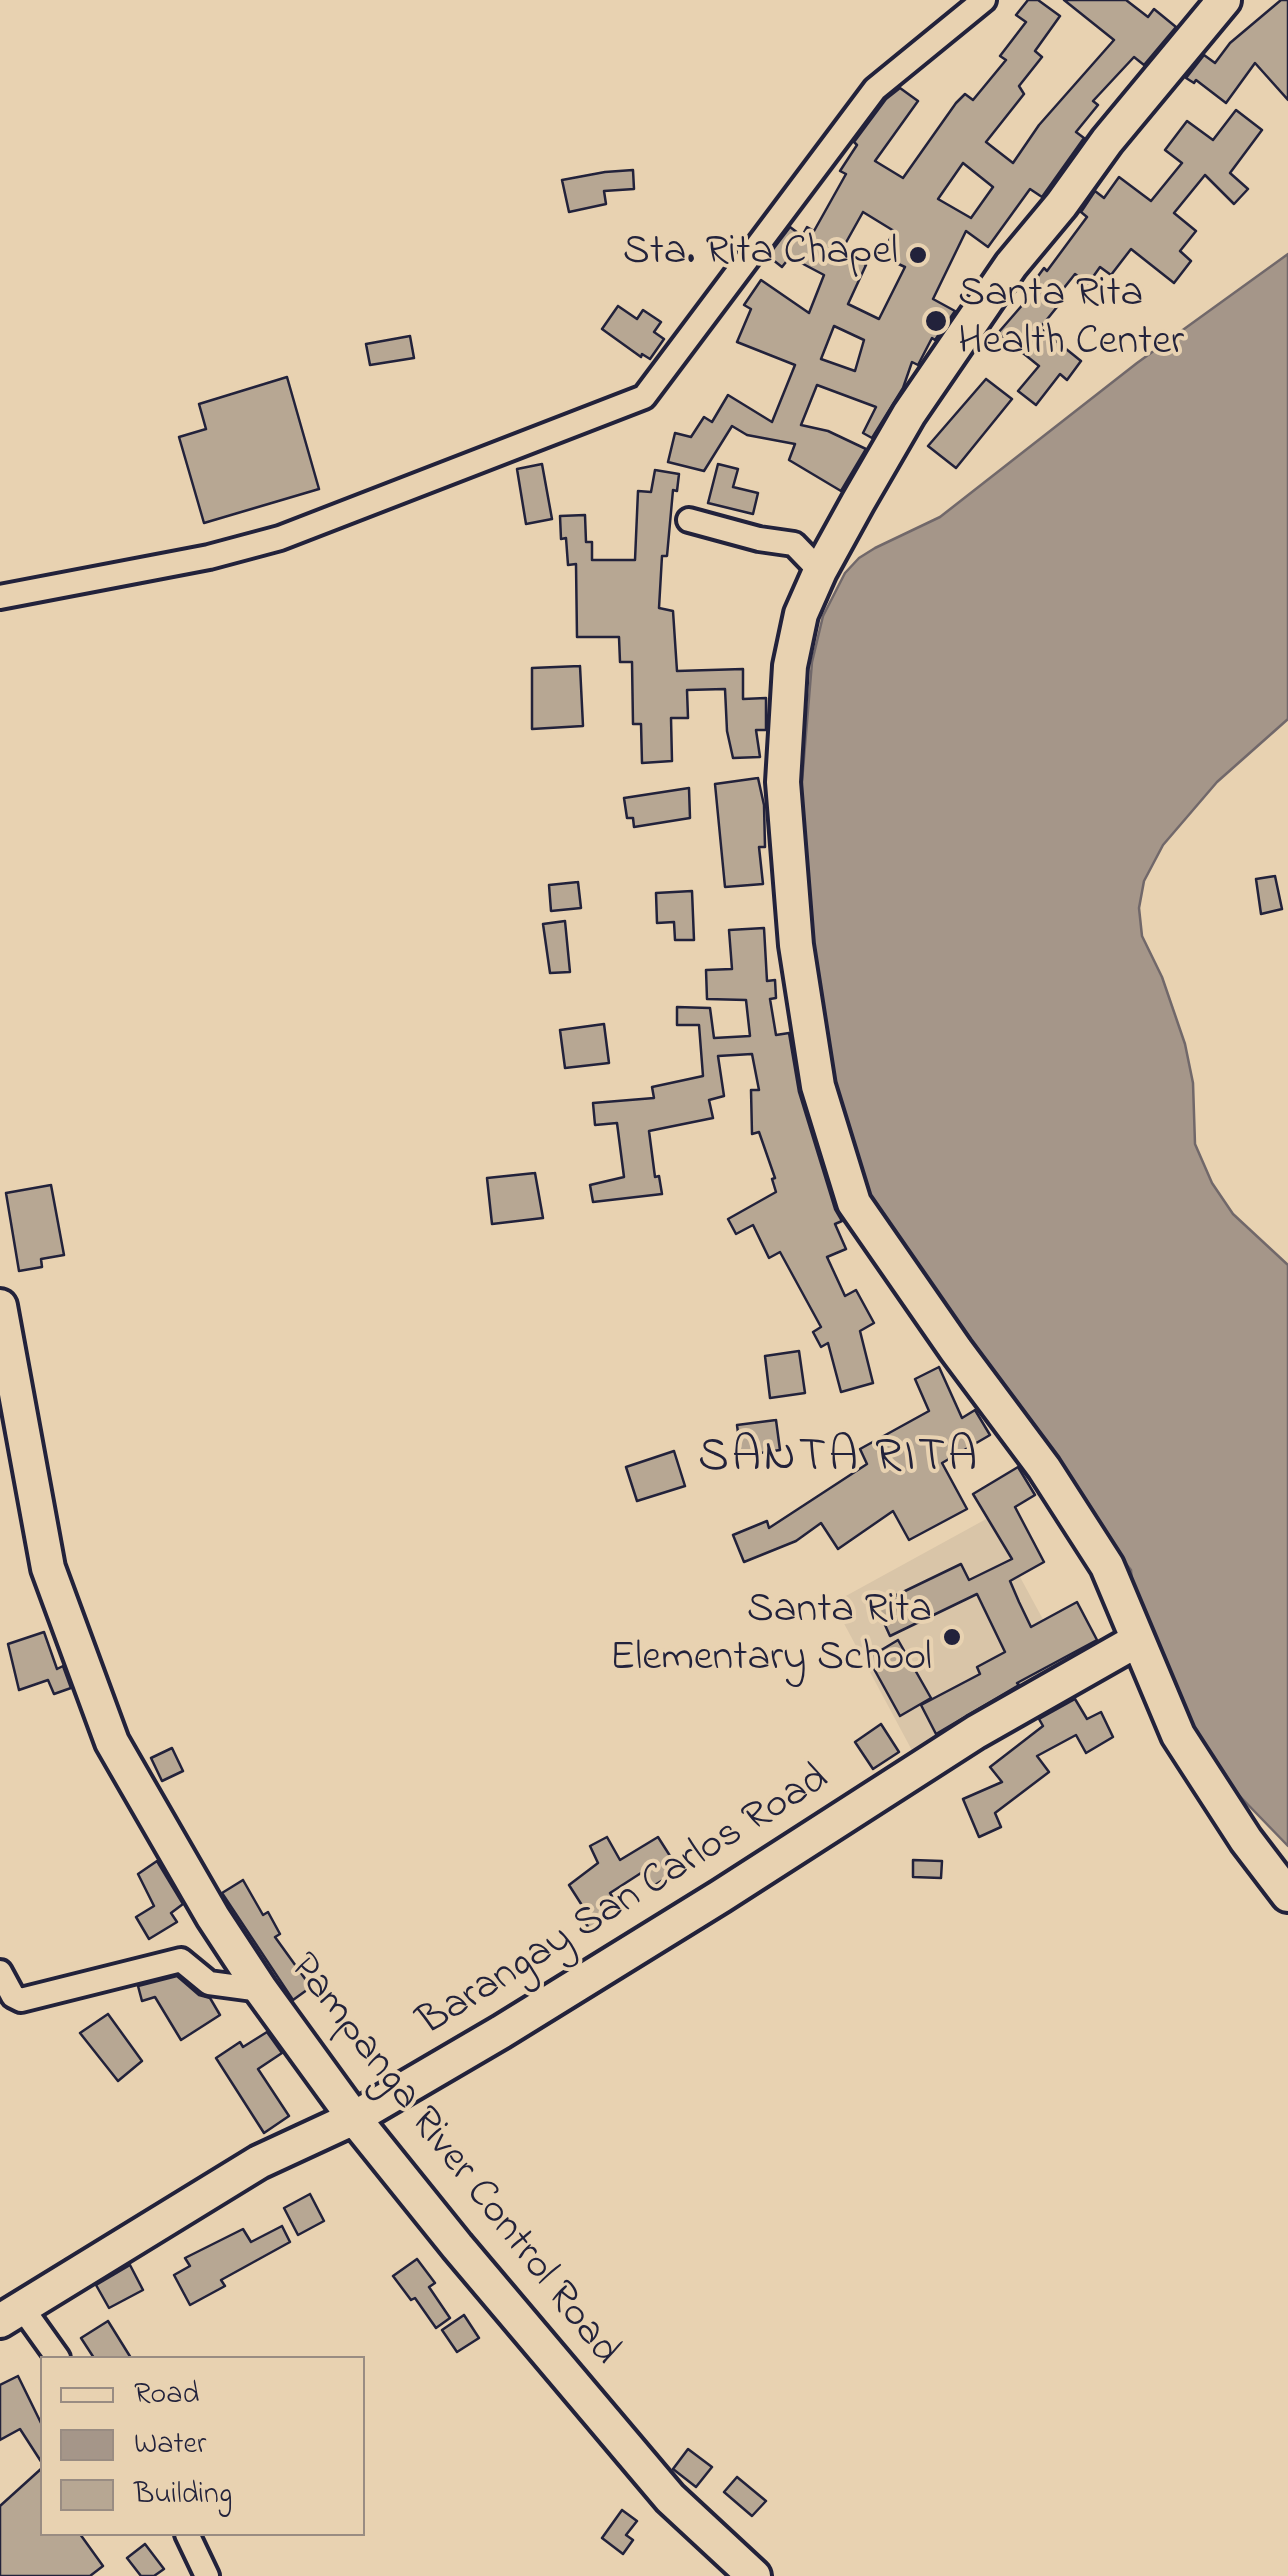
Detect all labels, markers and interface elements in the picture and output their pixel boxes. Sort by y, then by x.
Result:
place label: Sta. Rita Chapel [623,230,898,280]
marker: Sta. Rita Chapel [907,244,929,266]
place label: Santa Rita Health Center [958,272,1184,370]
marker: Santa Rita Health Center [923,308,949,334]
district label: SANTA RITA [698,1432,980,1490]
place label: Santa Rita Elementary School [610,1588,932,1686]
marker: Santa Rita Elementary School [941,1626,963,1648]
street label: Barangay San Carlos Road [410,1756,840,2050]
street label: Pampanga River Control Road [276,1945,628,2377]
legend [40,2356,365,2536]
text: Road [134,2373,199,2417]
text: Water [134,2423,206,2467]
text: Building [134,2473,232,2517]

